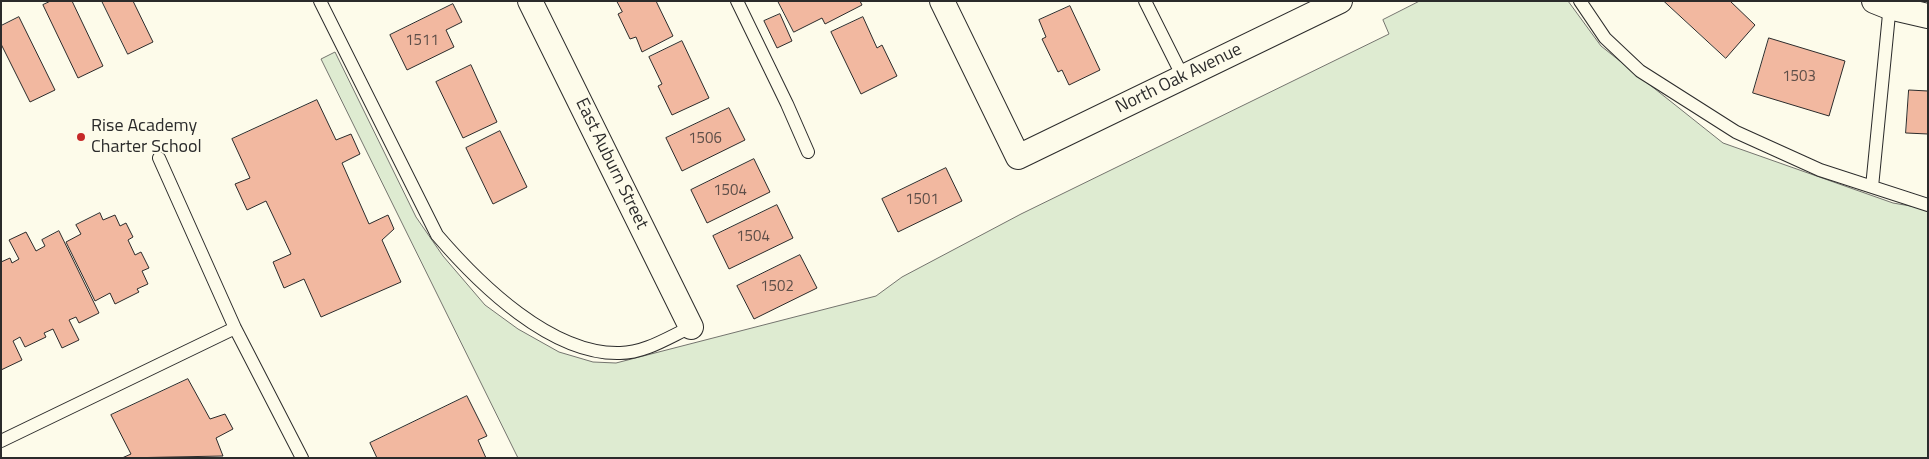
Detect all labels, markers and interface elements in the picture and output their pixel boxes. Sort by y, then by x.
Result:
house number: 1511 [405,32,439,50]
street label: North Oak Avenue [1112,39,1246,119]
house number: 1503 [1782,68,1816,86]
street label: East Auburn Street [570,95,652,233]
place label: Rise Academy Charter School [91,116,202,158]
house number: 1506 [688,130,722,148]
marker: Rise Academy Charter School [75,131,87,143]
house number: 1504 [713,182,747,200]
house number: 1501 [905,191,939,209]
house number: 1504 [736,228,770,246]
house number: 1502 [760,278,794,296]

